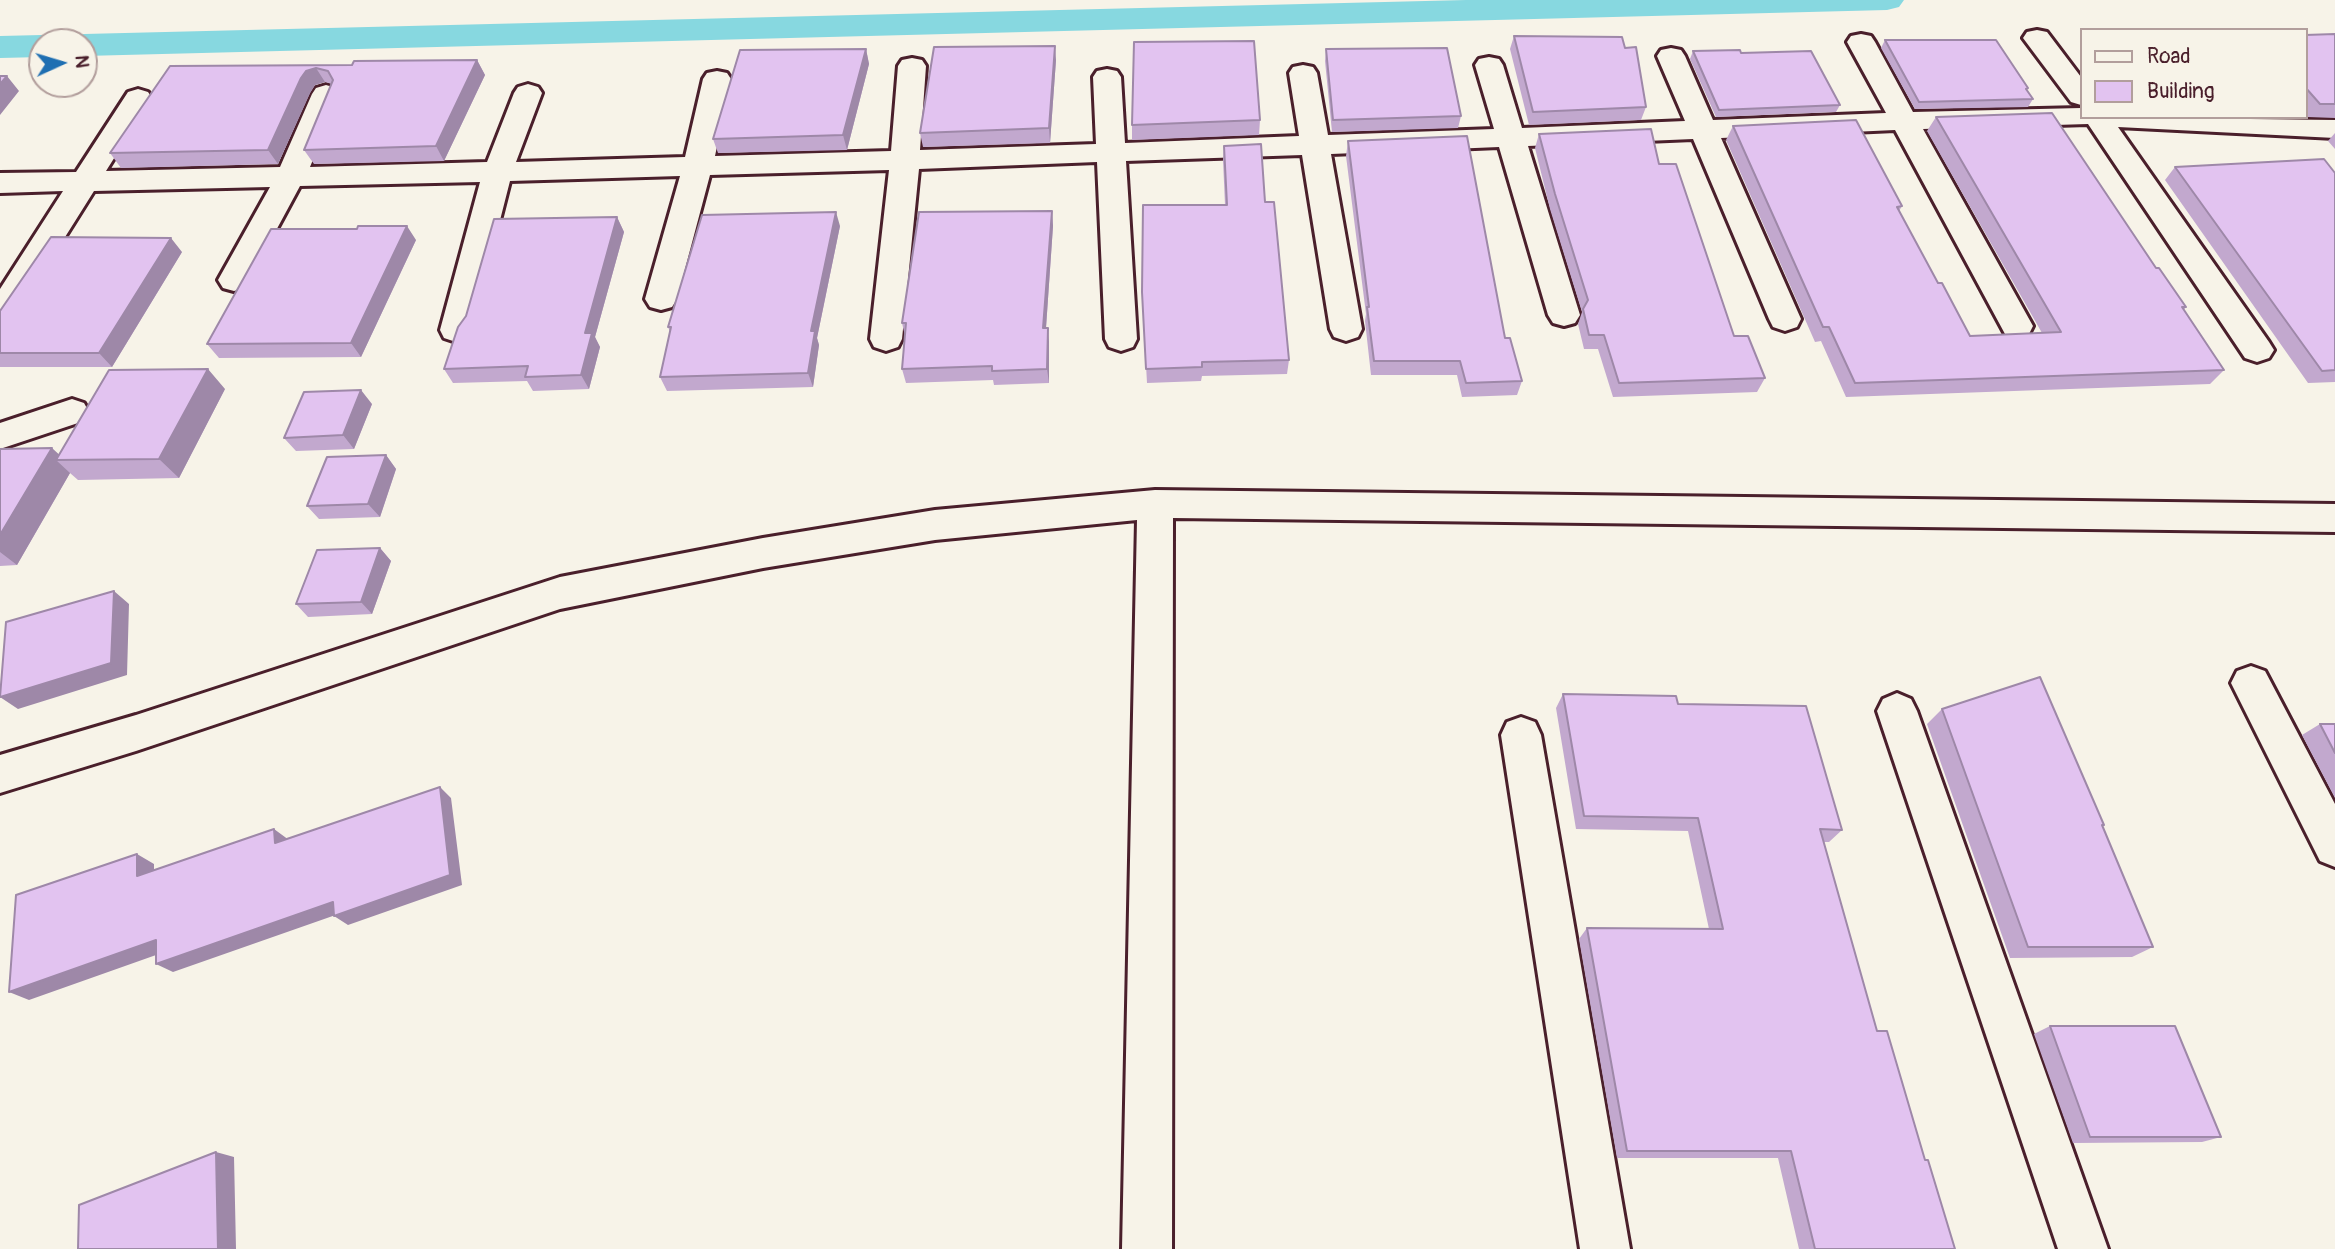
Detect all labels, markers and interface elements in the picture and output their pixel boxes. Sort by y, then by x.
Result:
north arrow [28,28,98,98]
legend [2080,28,2307,119]
text: Road [2147,43,2191,70]
text: N [70,54,94,69]
text: Building [2147,78,2214,105]

